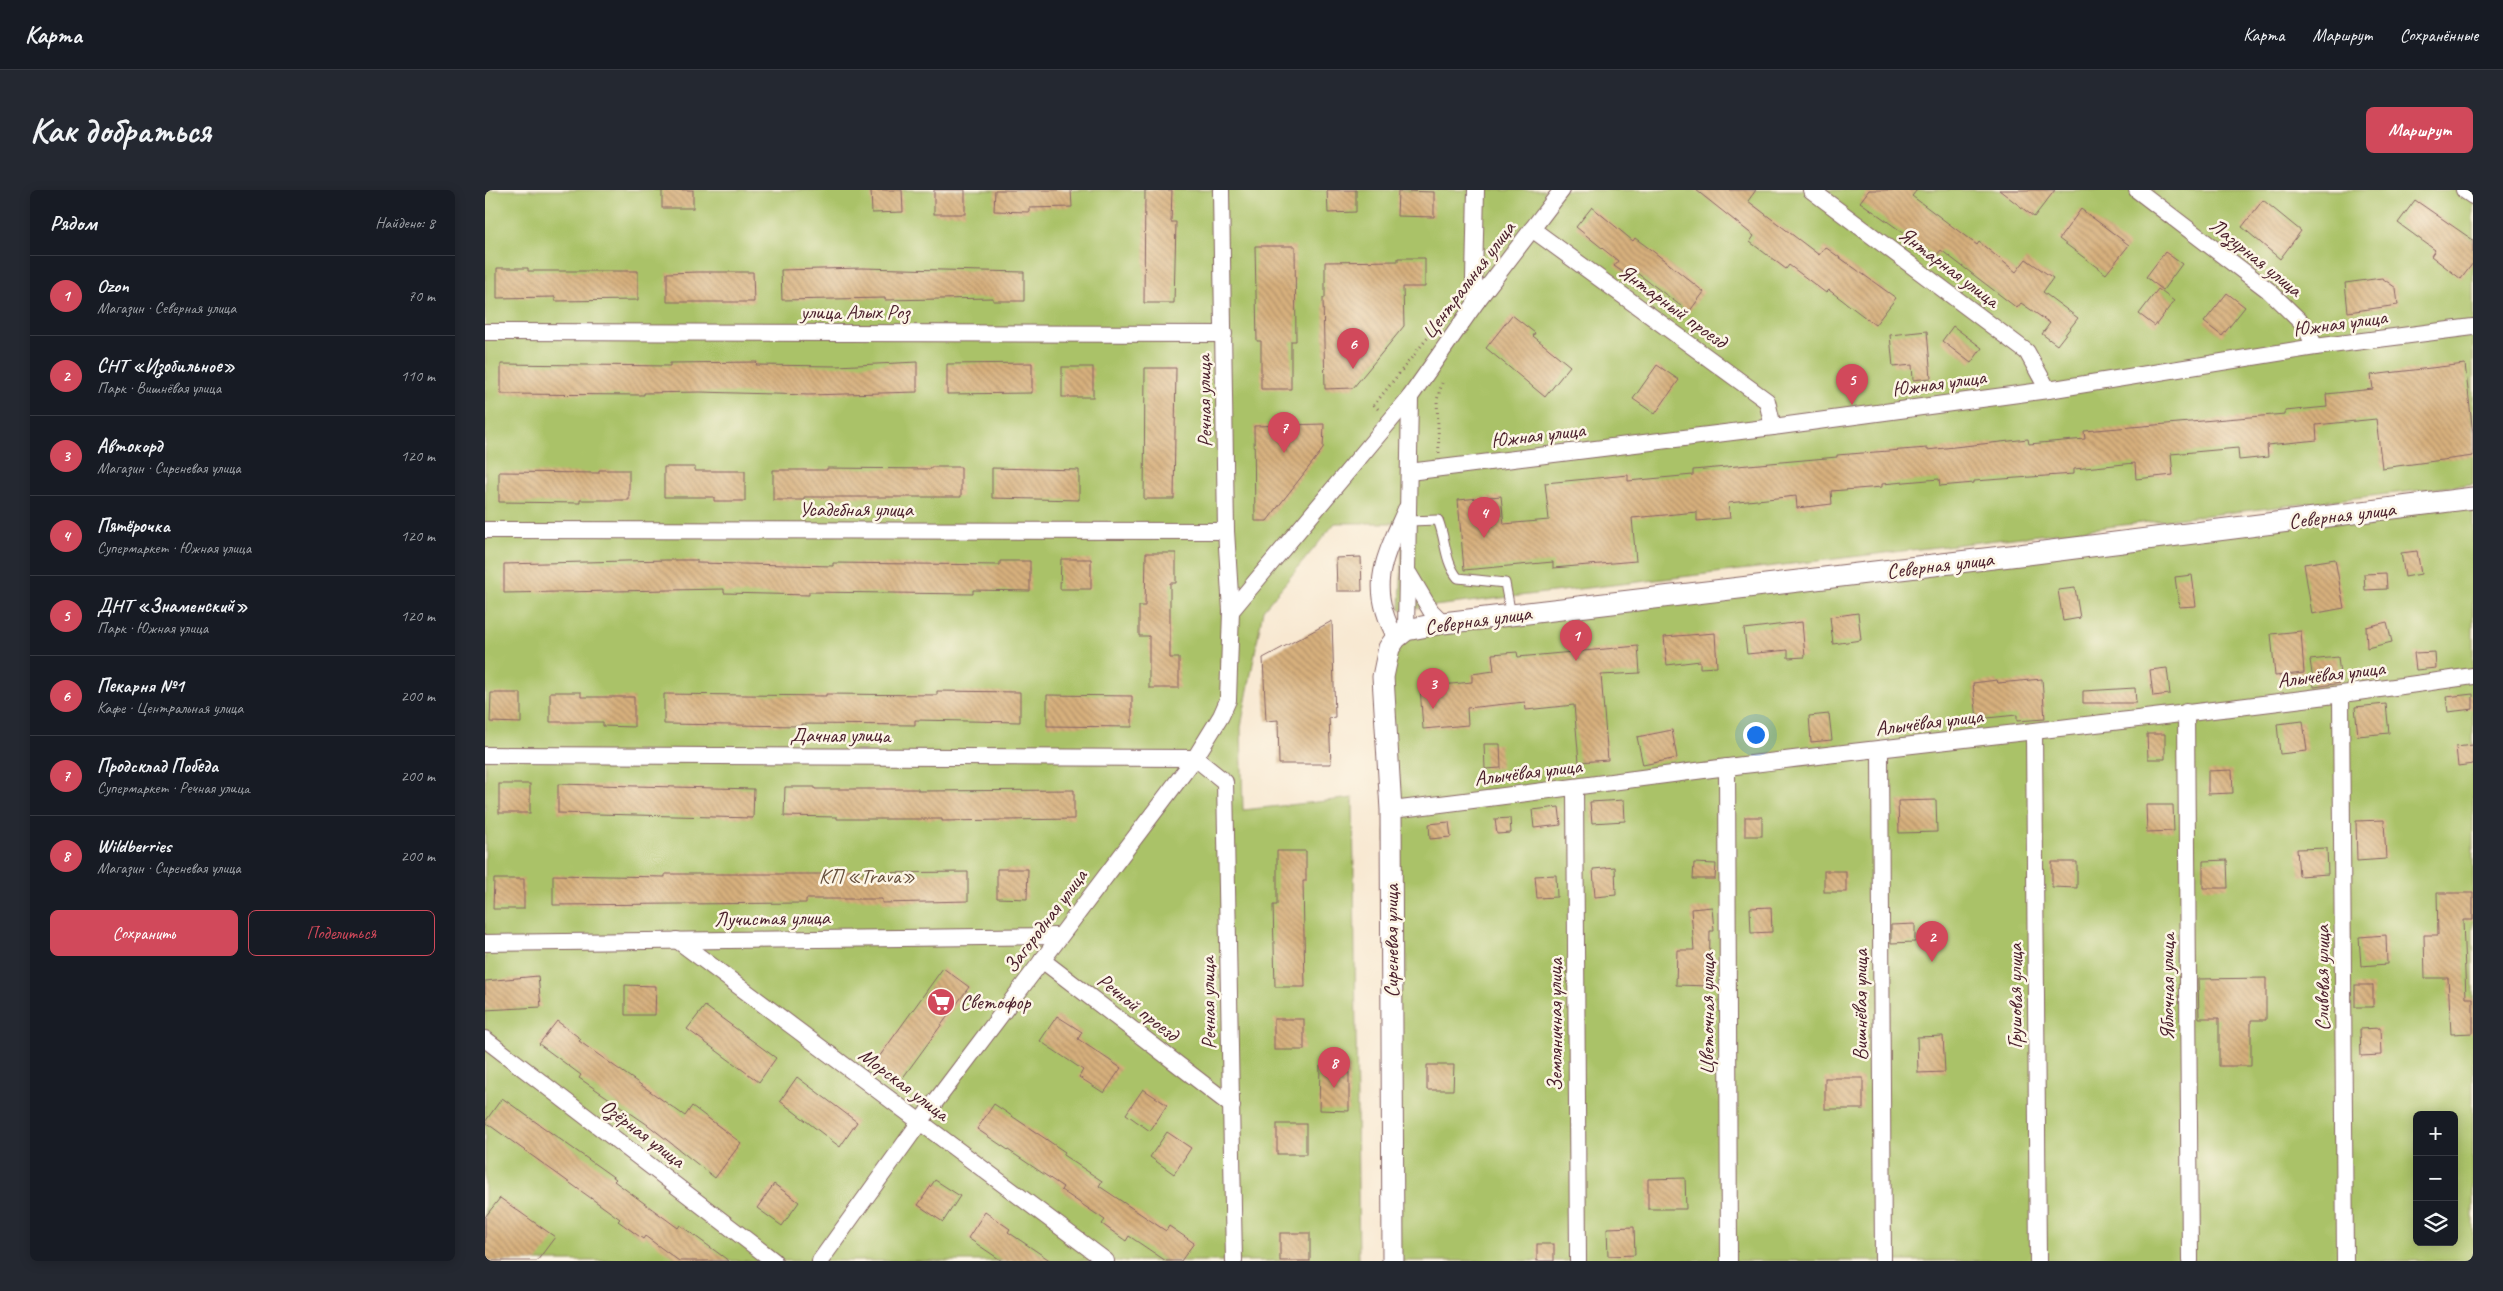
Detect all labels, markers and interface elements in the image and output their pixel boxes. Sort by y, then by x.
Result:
text: Карта [25,20,82,50]
text: Карта [2243,24,2284,46]
text: Маршрут [2312,24,2372,46]
text: Сохранённые [2400,24,2478,46]
button: Маршрут [2366,107,2473,153]
text: Как добраться [30,108,211,153]
text: Рядом [50,210,97,236]
street label: Лазурная улица [2204,212,2309,304]
text: Найдено: 8 [375,213,435,233]
street label: Центральная улица [1415,215,1522,344]
street label: Янтарная улица [1894,221,2006,315]
street label: Янтарный проезд [1614,258,1734,355]
text: Ozon [97,274,129,298]
text: 1 [62,286,70,306]
text: 70 m [408,286,435,306]
text: Магазин · Северная улица [97,298,236,318]
street label: улица Алых Роз [798,299,911,325]
street label: Южная улица [2291,303,2390,342]
pin: 6 [1337,328,1369,369]
street label: Речная улица [1190,352,1218,447]
text: СНТ «Изобильное» [97,354,235,378]
street label: Южная улица [1890,363,1989,402]
pin: 5 [1836,364,1868,405]
text: 2 [62,366,70,386]
text: 110 m [401,366,435,386]
text: Парк · Вишнёвая улица [97,378,221,398]
pin: 7 [1268,412,1300,453]
street label: Южная улица [1490,416,1588,454]
text: Автокорд [97,434,162,458]
text: 3 [62,446,70,466]
text: 120 m [401,446,435,466]
text: Магазин · Сиреневая улица [97,458,241,478]
street label: Северная улица [2287,495,2399,534]
street label: Усадебная улица [799,496,915,522]
pin: 4 [1468,497,1500,538]
text: Пятёрочка [97,514,170,538]
text: 4 [62,526,70,546]
text: 120 m [401,526,435,546]
text: Супермаркет · Южная улица [97,538,251,558]
street label: Северная улица [1885,545,1997,584]
text: ДНТ «Знаменский» [97,594,248,618]
street label: Северная улица [1423,599,1535,640]
text: 5 [63,606,69,626]
text: 120 m [401,606,435,626]
text: Парк · Южная улица [97,618,208,638]
pin: 1 [1560,620,1592,661]
street label: Алычёвая улица [2276,654,2388,693]
pin: 3 [1417,668,1449,709]
text: Пекарня №1 [97,674,184,698]
text: 6 [62,686,70,706]
text: 200 m [401,686,435,706]
text: Кафе · Центральная улица [97,698,243,718]
street label: Алычёвая улица [1874,702,1986,741]
street label: Дачная улица [790,722,893,748]
your location [1743,722,1769,748]
street label: Алычёвая улица [1473,752,1585,791]
text: Продсклад Победа [97,754,218,778]
text: 7 [62,766,70,786]
text: 200 m [401,766,435,786]
text: Супермаркет · Речная улица [97,778,250,798]
text: Wildberries [97,834,171,858]
text: 8 [62,846,70,866]
text: 200 m [401,846,435,866]
text: Магазин · Сиреневая улица [97,858,241,878]
park label: КП «Trava» [819,863,915,889]
street label: Загородная улица [997,863,1094,978]
street label: Сиреневая улица [1378,883,1404,998]
street label: Лучистая улица [714,904,832,932]
button: Сохранить [50,910,238,956]
button: Поделиться [248,910,435,956]
pin: 2 [1916,921,1948,962]
street label: Сливовая улица [2309,923,2335,1031]
street label: Яблочная улица [2154,931,2180,1041]
street label: Грушовая улица [2002,941,2028,1049]
street label: Вишнёвая улица [1847,948,1873,1061]
street label: Цветочная улица [1694,951,1720,1075]
street label: Речная улица [1194,954,1222,1049]
street label: Земляничная улица [1542,957,1568,1092]
street label: Речной проезд [1092,967,1186,1049]
supermarket icon: Светофор [926,987,956,1017]
place label: Светофор [960,989,1032,1015]
street label: Морская улица [854,1042,956,1128]
pin: 8 [1318,1047,1350,1088]
street label: Озёрная улица [595,1093,692,1175]
map controls [2413,1111,2458,1246]
button: + [2413,1111,2458,1156]
button: − [2413,1156,2458,1201]
button: layers [2413,1201,2458,1246]

